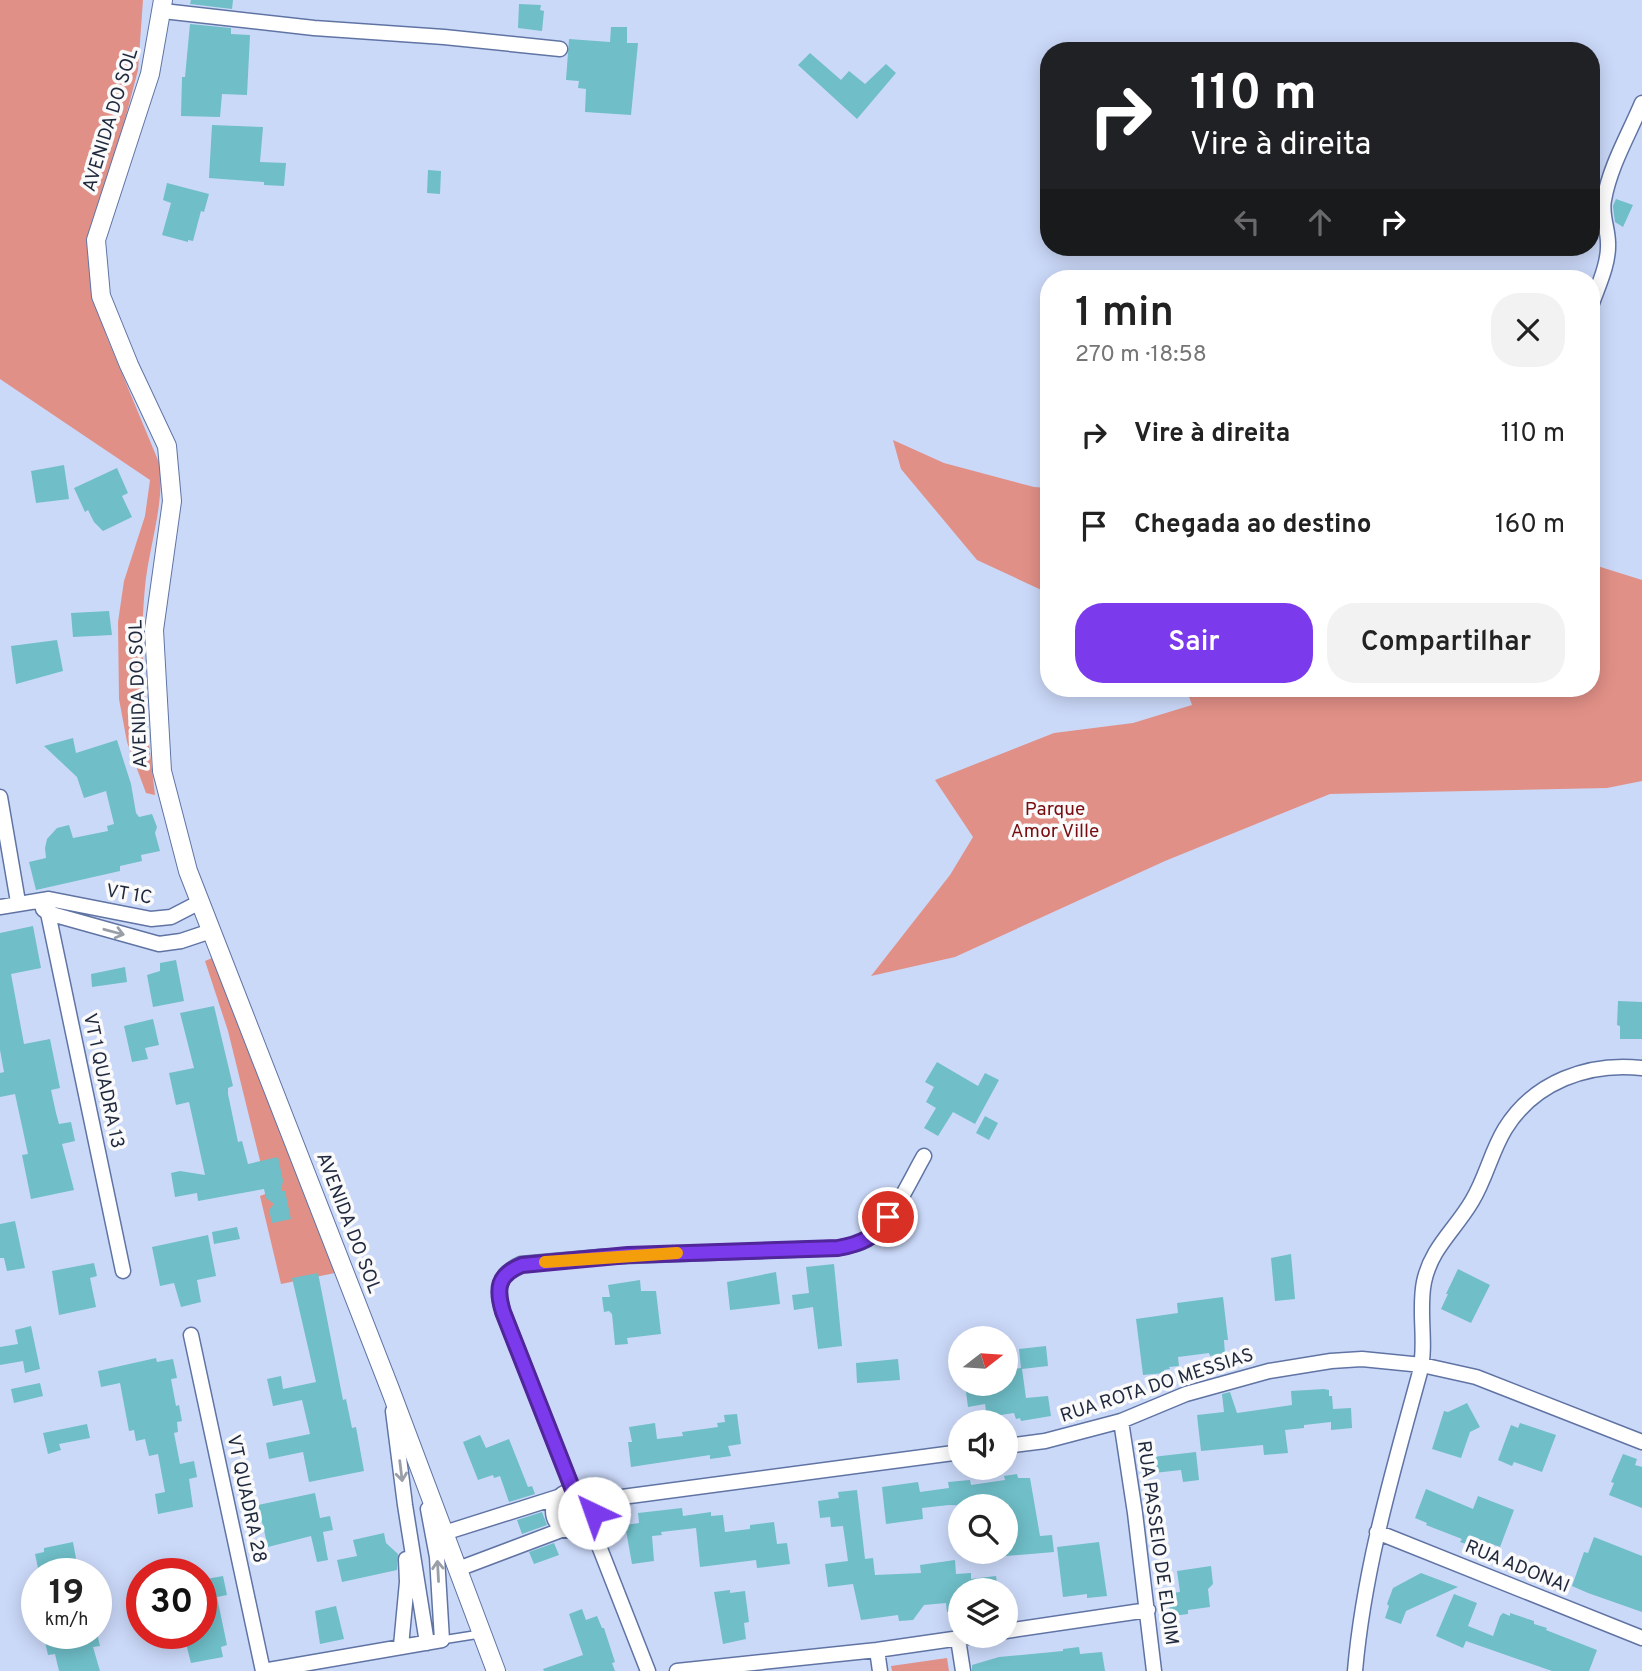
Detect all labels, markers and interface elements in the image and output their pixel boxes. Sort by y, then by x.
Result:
street label: AVENIDA DO SOL [78,45,144,195]
text: 110 m [1190,65,1317,127]
icon: right [1075,70,1166,161]
text: Vire à direita [1190,126,1371,166]
icon: left [1228,203,1266,241]
icon: ahead [1301,203,1339,241]
icon: right [1374,203,1412,241]
text: 1 min [1075,288,1174,341]
button: close [1491,293,1565,367]
text: 270 m · 18:58 [1075,341,1207,370]
icon: right [1075,416,1113,454]
text: Vire à direita [1134,418,1290,451]
text: 110 m [1501,418,1565,451]
icon: arrive [1075,507,1113,545]
text: Chegada ao destino [1134,509,1371,542]
text: 160 m [1495,509,1565,542]
button: Sair [1075,603,1313,683]
button: Compartilhar [1327,603,1565,683]
street label: AVENIDA DO SOL [124,619,154,769]
park label: Parque Amor Ville [1011,798,1099,844]
street label: VT 1C [104,880,154,910]
one-way arrow [102,926,125,939]
street label: VT 1 QUADRA 13 [77,1011,129,1151]
street label: AVENIDA DO SOL [310,1149,386,1297]
pin [858,1187,918,1247]
icon: arrive [869,1198,907,1236]
north arrow [948,1326,1018,1396]
map controls [948,1326,1018,1648]
street label: RUA ROTA DO MESSIAS [1057,1343,1257,1429]
button: sound [948,1410,1018,1480]
street label: VT QUADRA 28 [221,1433,271,1565]
street label: RUA PASSEIO DE ELOIM [1131,1439,1183,1647]
one-way arrow [395,1459,408,1482]
position arrow [557,1476,631,1550]
button: search [948,1494,1018,1564]
street label: RUA ADONAI [1461,1535,1573,1599]
speed limit sign: 30 [126,1558,217,1649]
one-way arrow [432,1560,445,1583]
text: 19 [49,1572,84,1616]
button: layers [948,1578,1018,1648]
text: km/h [45,1609,88,1632]

